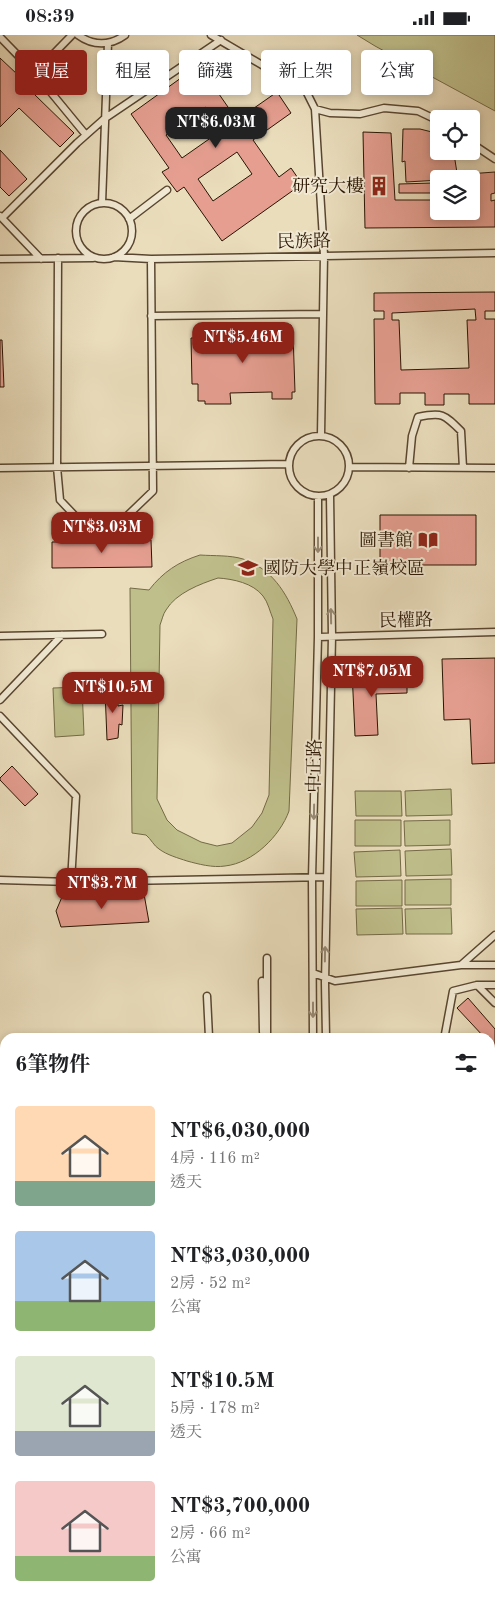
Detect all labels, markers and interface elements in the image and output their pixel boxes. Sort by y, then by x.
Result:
text: 08:39 [25,8,74,27]
chip: 買屋 [15,50,87,95]
chip: 租屋 [97,50,169,95]
chip: 篩選 [179,50,251,95]
chip: 新上架 [261,50,351,95]
chip: 公寓 [361,50,433,95]
pin: NT$6.03M [164,107,268,149]
map controls [430,110,480,220]
button: locate [430,110,480,160]
text: NT$6.03M [176,115,256,131]
button: layers [430,170,480,220]
building icon: 研究大樓 [368,175,390,197]
place label: 研究大樓 [292,176,364,196]
street label: 民族路 [277,231,331,251]
pin: NT$5.46M [191,321,295,364]
text: NT$5.46M [203,330,283,346]
pin: NT$3.03M [50,511,154,554]
text: NT$3.03M [62,520,142,536]
library icon: 圖書館 [417,529,439,551]
place label: 圖書館 [359,530,413,550]
one-way arrow [313,536,323,553]
school or university icon: 國防大學中正嶺校區 [237,557,259,579]
place label: 國防大學中正嶺校區 [263,558,425,578]
one-way arrow [326,609,336,625]
street label: 民權路 [379,610,433,630]
pin: NT$7.05M [320,655,424,698]
text: NT$7.05M [332,664,412,680]
pin: NT$10.5M [61,671,165,714]
text: NT$10.5M [73,680,153,696]
street label: 中正路 [304,739,324,793]
one-way arrow [309,804,319,820]
pin: NT$3.7M [56,867,148,910]
text: NT$3.7M [67,876,137,892]
one-way arrow [320,946,330,962]
one-way arrow [308,1002,318,1018]
icon: filters [452,1049,480,1077]
text: 6筆物件 [15,1055,90,1076]
text: NT$6,030,000 [170,1121,310,1142]
icon: home [55,1126,115,1186]
text: 4房 · 116 m² [170,1151,260,1167]
text: 透天 [170,1175,202,1191]
text: NT$3,030,000 [170,1246,310,1267]
icon: home [55,1251,115,1311]
text: 2房 · 52 m² [170,1276,251,1292]
text: 公寓 [170,1300,202,1316]
text: NT$10.5M [170,1371,274,1392]
icon: home [55,1376,115,1436]
text: 5房 · 178 m² [170,1401,260,1417]
text: 透天 [170,1425,202,1441]
text: NT$3,700,000 [170,1496,310,1517]
icon: home [55,1501,115,1561]
text: 2房 · 66 m² [170,1526,251,1542]
text: 公寓 [170,1550,202,1566]

